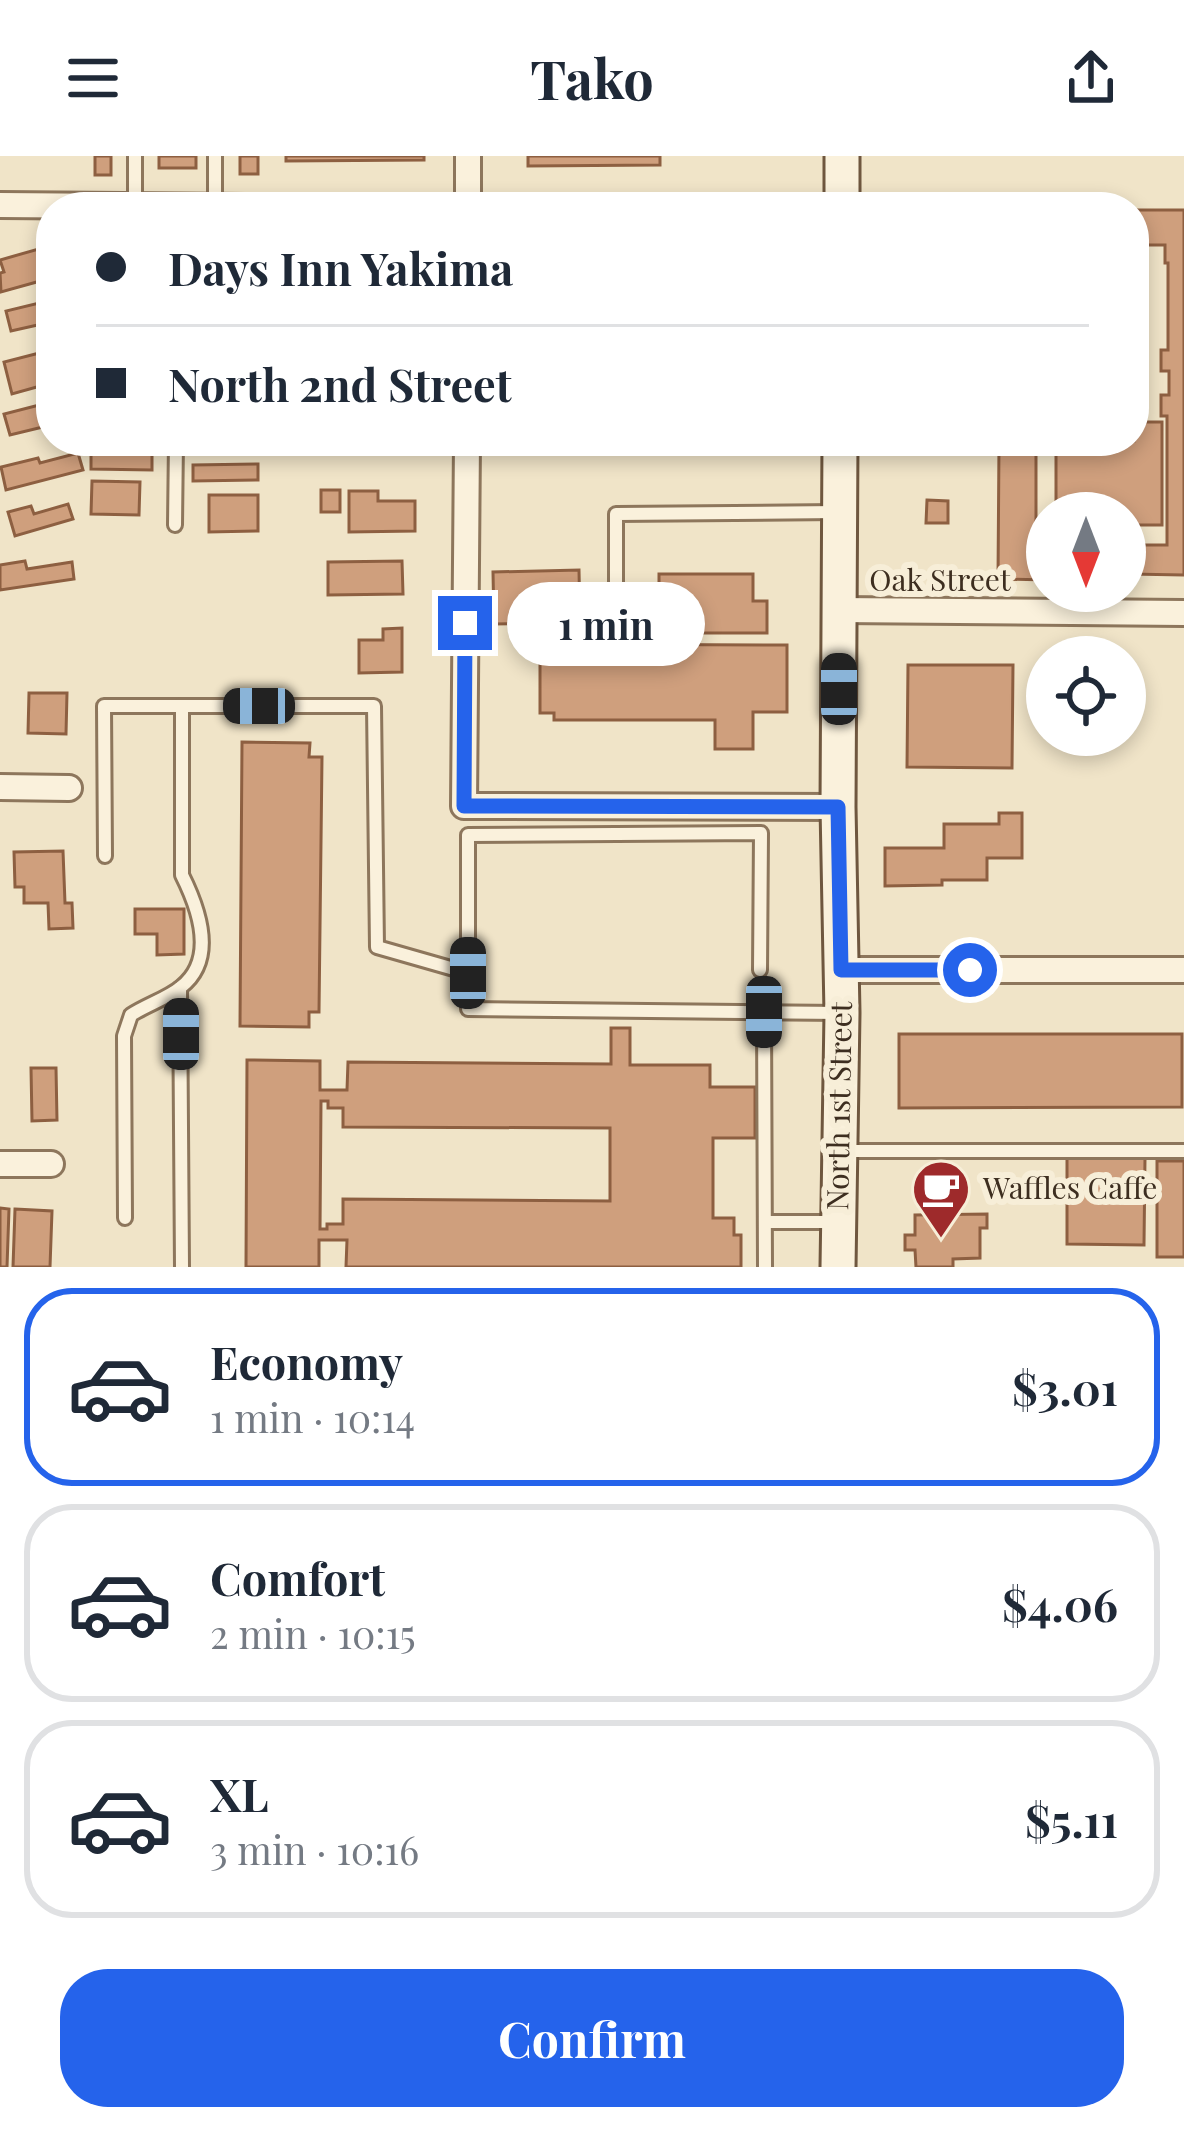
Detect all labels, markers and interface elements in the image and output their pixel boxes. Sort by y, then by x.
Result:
text: Tako [530,42,654,114]
icon: menu [60,45,126,111]
icon: share [1058,45,1124,111]
text: Days Inn Yakima [168,237,513,297]
text: North 2nd Street [168,353,512,413]
north arrow [1026,492,1146,612]
map controls [1026,492,1146,756]
street label: Oak Street [869,559,1011,599]
callout: 1 min [507,581,705,665]
route end [438,596,492,650]
text: 1 min [558,598,654,650]
button: locate [1026,636,1146,756]
car [821,653,857,725]
car [223,688,295,724]
car [450,937,486,1009]
route start [943,943,997,997]
car [746,976,782,1048]
car [163,998,199,1070]
street label: North 1st Street [816,1001,860,1211]
cafe icon: Waffles Caffe [910,1158,972,1240]
place label: Waffles Caffe [982,1167,1157,1207]
text: Economy [210,1331,403,1391]
icon: car [66,1333,174,1441]
text: $3.01 [1012,1357,1118,1417]
text: 1 min · 10:14 [210,1391,415,1443]
text: Comfort [210,1547,385,1607]
icon: car [66,1549,174,1657]
text: $4.06 [1002,1573,1118,1633]
text: 2 min · 10:15 [210,1607,416,1659]
text: XL [210,1763,269,1823]
icon: car [66,1765,174,1873]
text: $5.11 [1025,1789,1118,1849]
text: 3 min · 10:16 [210,1823,419,1875]
button: Confirm [60,1969,1124,2107]

